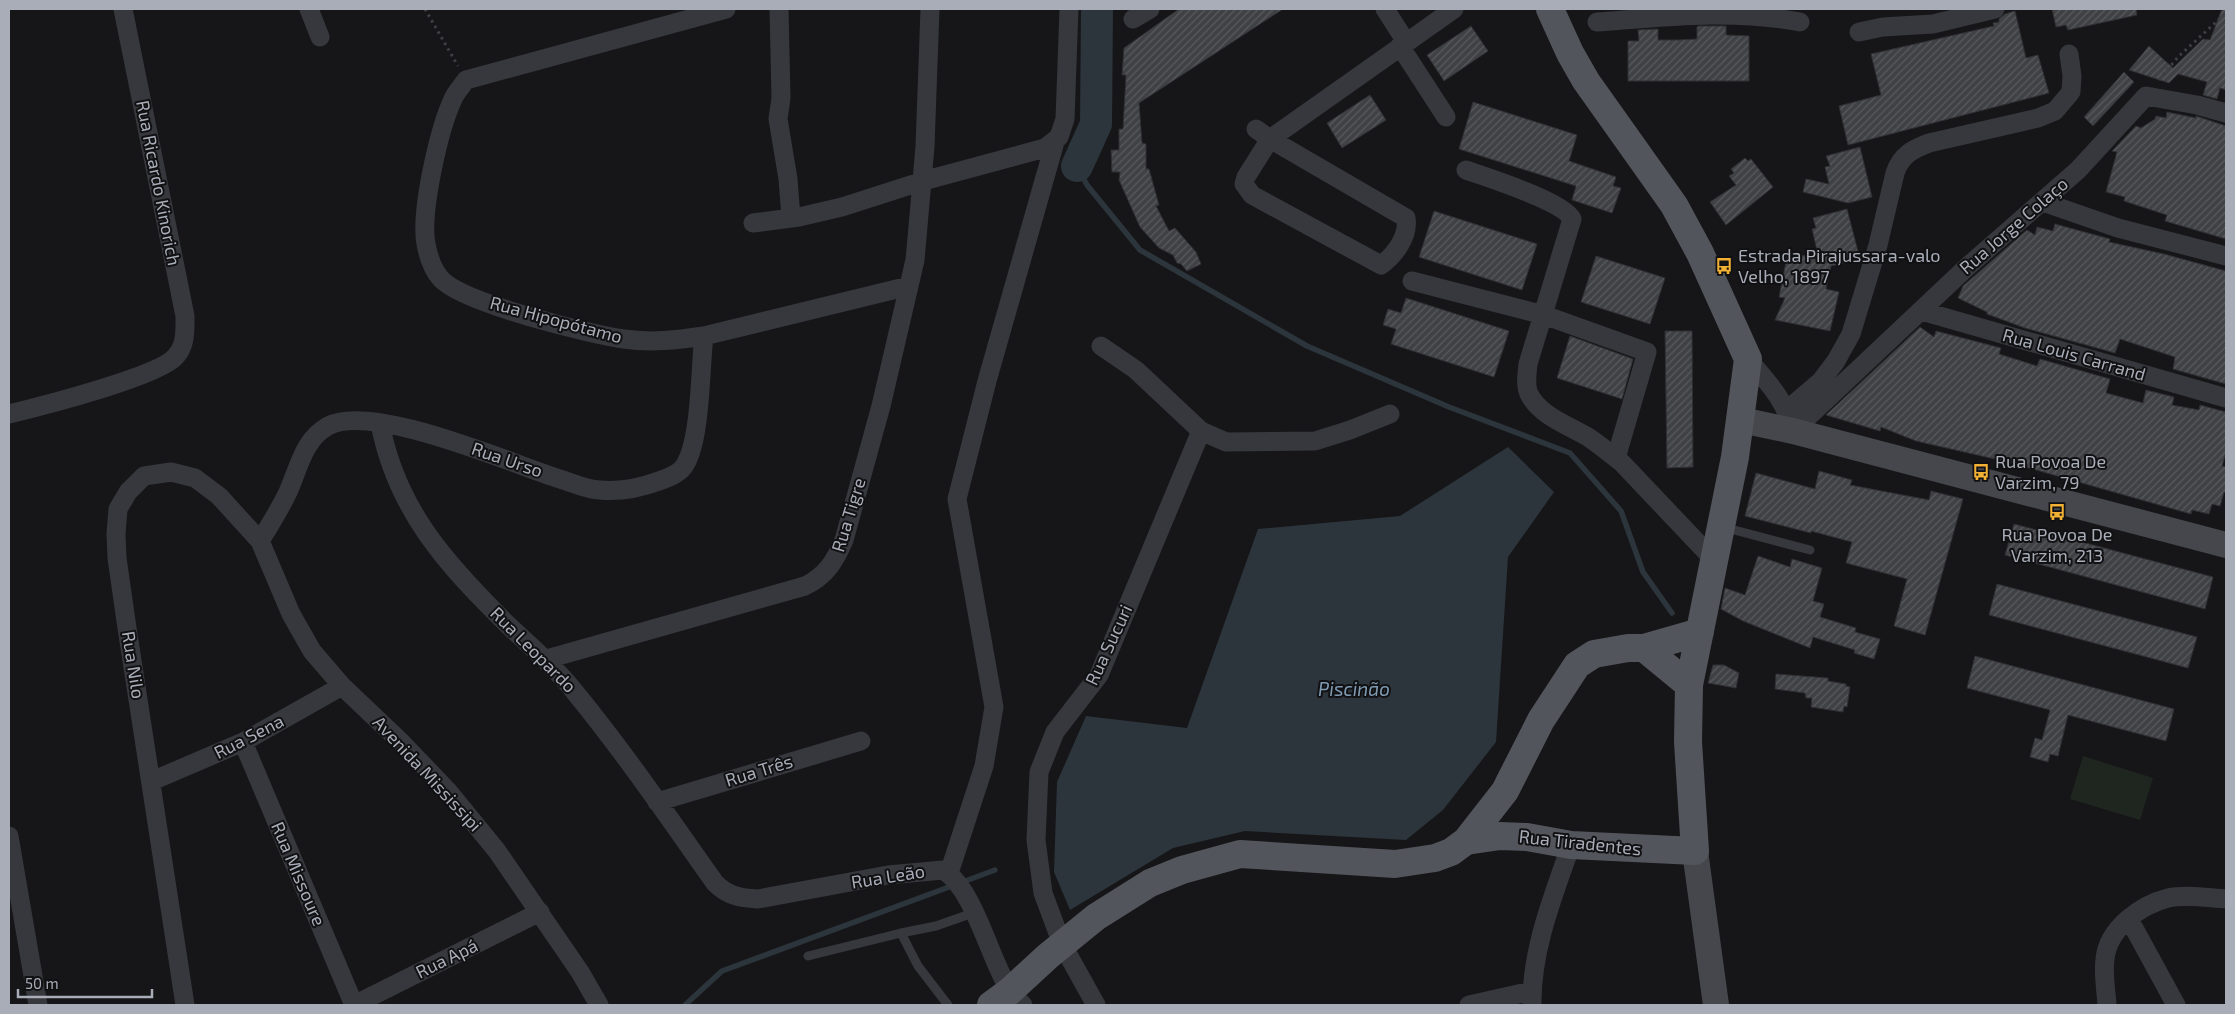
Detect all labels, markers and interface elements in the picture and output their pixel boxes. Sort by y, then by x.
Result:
street label: Rua Ricardo Kinorich [132,98,186,267]
street label: Rua Jorge Colaço [1955,172,2073,279]
place label: Estrada Pirajussara-valo Velho, 1897 [1738,244,1941,287]
bus stop icon: Estrada Pirajussara-valo Velho, 1897 [1714,256,1734,276]
street label: Rua Hipopótamo [488,291,625,347]
street label: Rua Louis Carrand [2000,323,2148,385]
street label: Rua Urso [469,437,546,481]
place label: Rua Povoa De Varzim, 79 [1995,450,2106,493]
bus stop icon: Rua Povoa De Varzim, 79 [1971,462,1991,482]
street label: Rua Tigre [826,475,870,554]
bus stop icon: Rua Povoa De Varzim, 213 [2047,502,2067,522]
place label: Rua Povoa De Varzim, 213 [2001,523,2113,566]
street label: Rua Sucuri [1080,601,1136,688]
street label: Rua Leopardo [486,602,581,697]
street label: Rua Nilo [118,630,150,700]
water label: Piscinão [1318,677,1390,700]
street label: Rua Sena [210,709,287,763]
street label: Avenida Mississipi [369,711,487,836]
street label: Rua Três [722,749,795,791]
street label: Rua Missoure [267,818,331,929]
street label: Rua Tiradentes [1518,825,1642,859]
street label: Rua Leão [849,859,926,893]
street label: Rua Apá [412,934,481,983]
scale bar [18,966,151,998]
text: 50 m [25,974,59,992]

